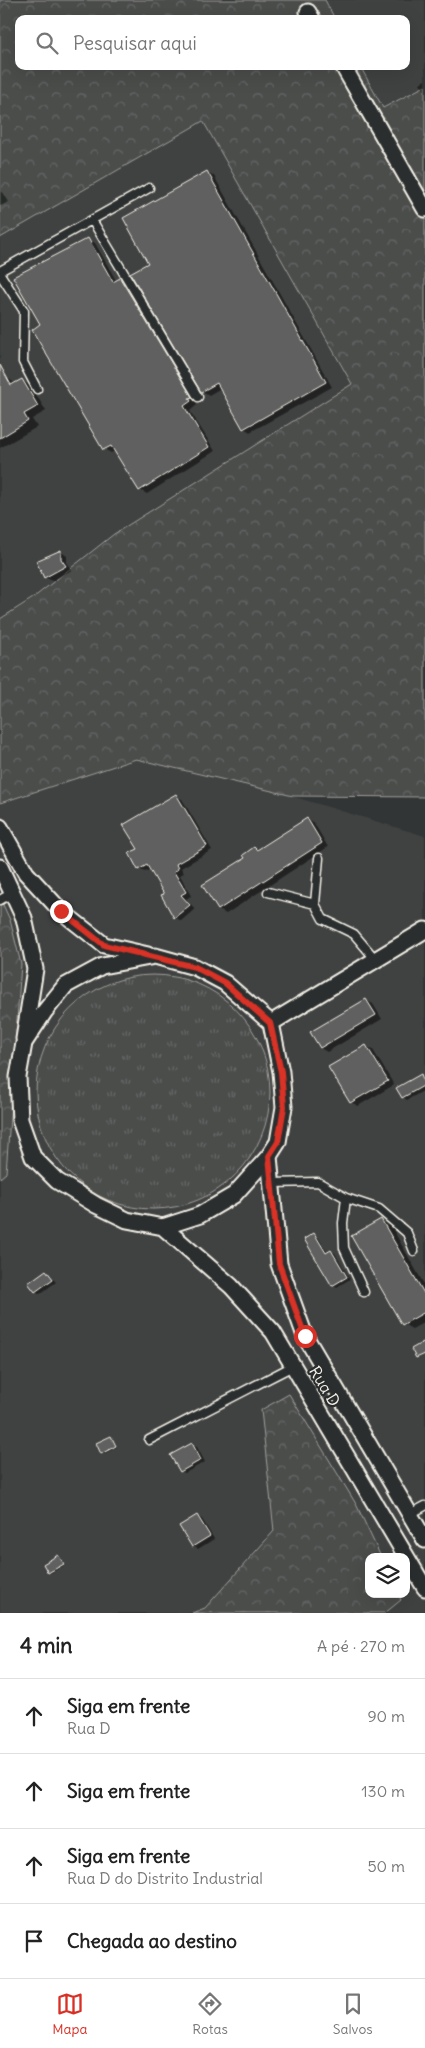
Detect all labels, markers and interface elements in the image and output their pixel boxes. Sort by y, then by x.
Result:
search box [15,15,410,70]
icon: search [33,29,61,57]
text: Pesquisar aqui [73,31,197,55]
route end [50,900,73,923]
route start [294,1325,317,1348]
street label: Rua D [305,1362,345,1410]
map controls [365,1553,410,1598]
button: layers [365,1553,410,1598]
text: 4 min [20,1632,72,1659]
text: A pé · 270 m [317,1636,405,1656]
text: Siga em frente [67,1694,190,1718]
icon: ahead [20,1702,48,1730]
text: 90 m [367,1706,405,1726]
text: Rua D [67,1718,111,1738]
icon: ahead [20,1777,48,1805]
text: Siga em frente [67,1779,190,1803]
text: 130 m [361,1781,405,1801]
text: Siga em frente [67,1844,190,1868]
icon: ahead [20,1852,48,1880]
text: 50 m [367,1856,405,1876]
text: Rua D do Distrito Industrial [67,1868,263,1888]
icon: arrive [20,1927,48,1955]
text: Chegada ao destino [67,1929,237,1953]
tab: Mapa [52,1990,88,2038]
tab: Rotas [192,1990,228,2038]
tab: Salvos [333,1990,373,2038]

